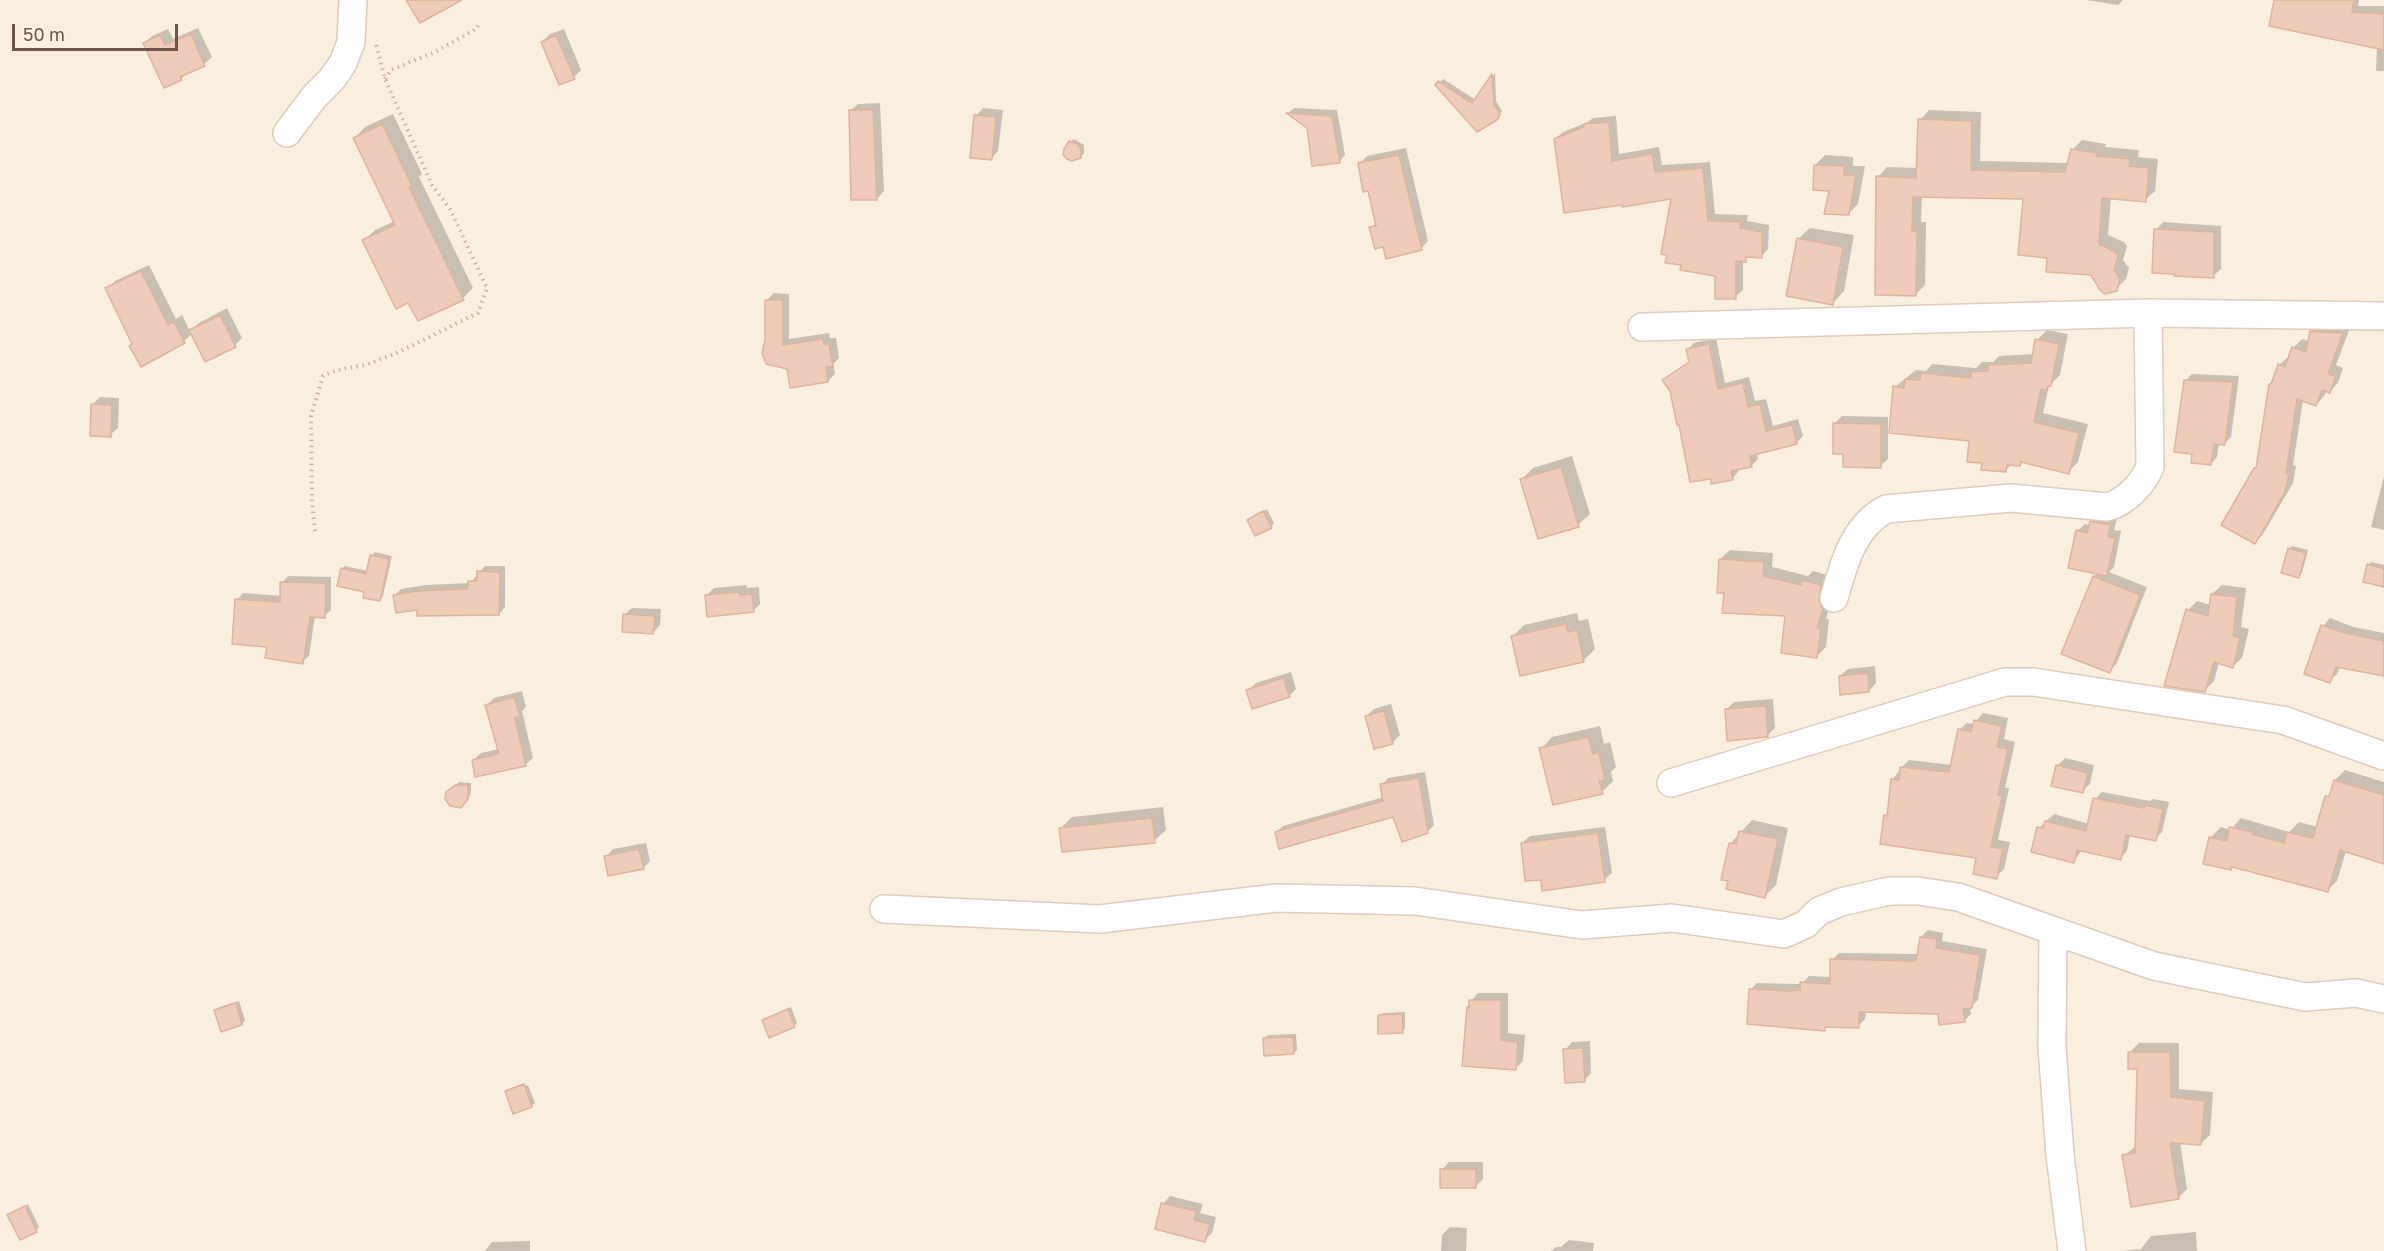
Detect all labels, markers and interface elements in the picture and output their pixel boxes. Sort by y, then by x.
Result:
scale bar [15,12,182,50]
text: 50 m [23,23,65,45]

